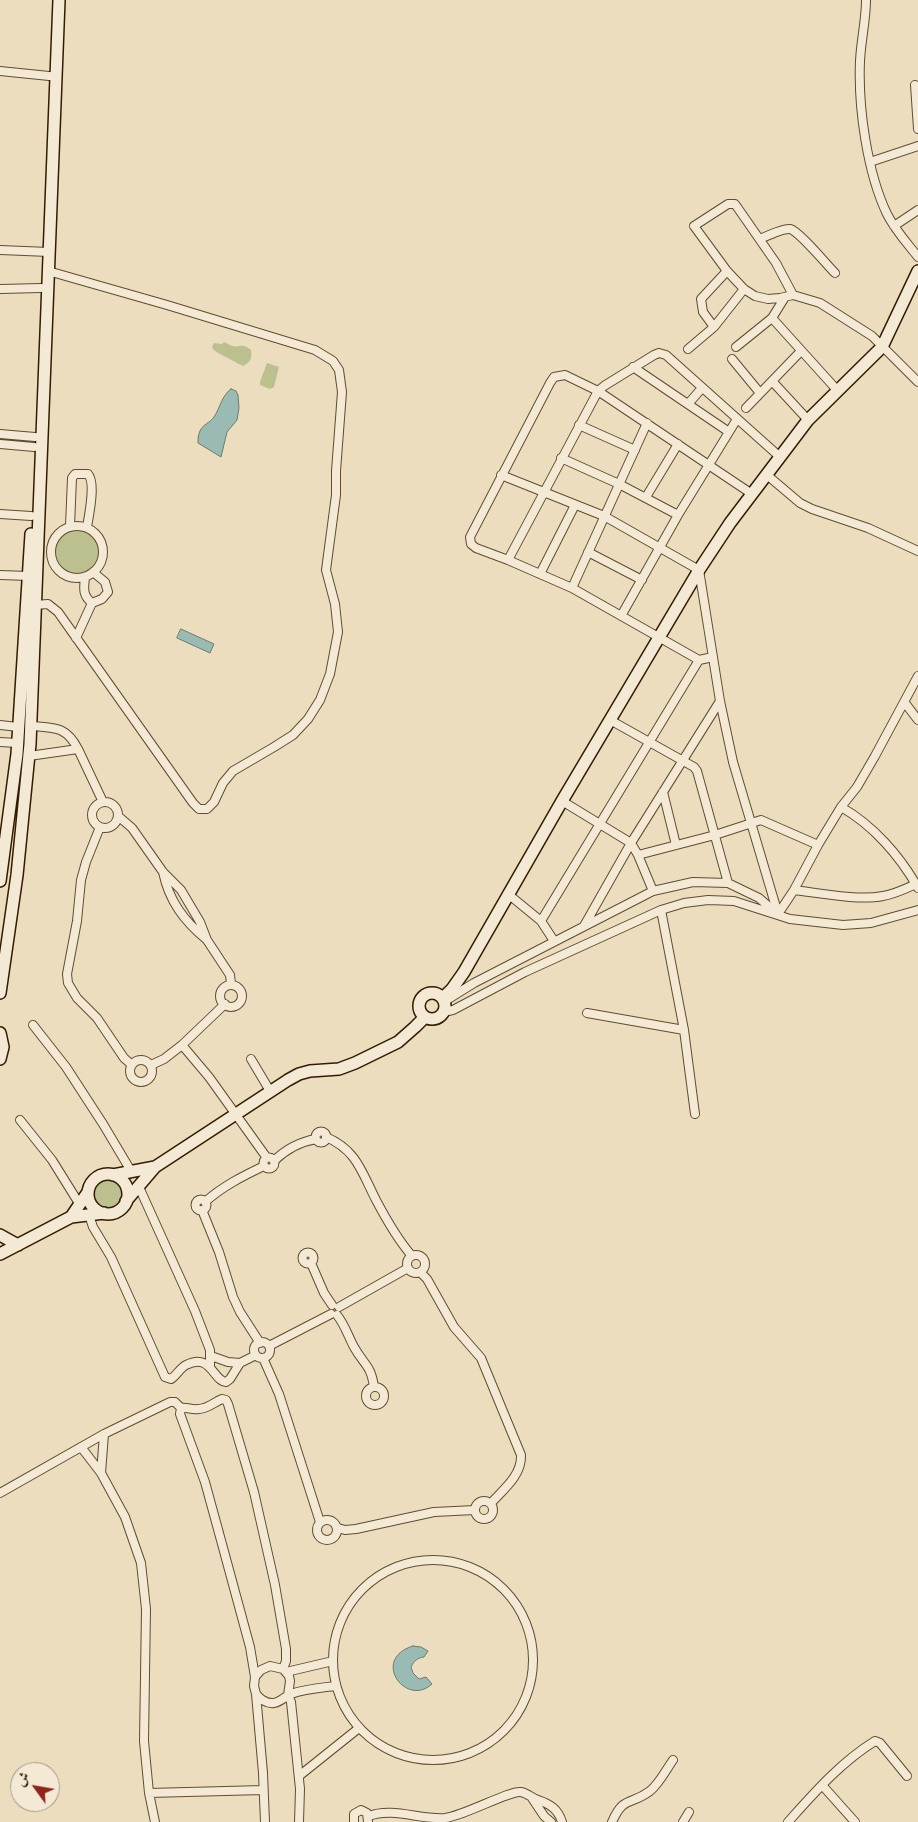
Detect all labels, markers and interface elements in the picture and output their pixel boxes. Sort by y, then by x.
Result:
north arrow [10,1762,60,1812]
text: ش [11,1768,34,1790]

